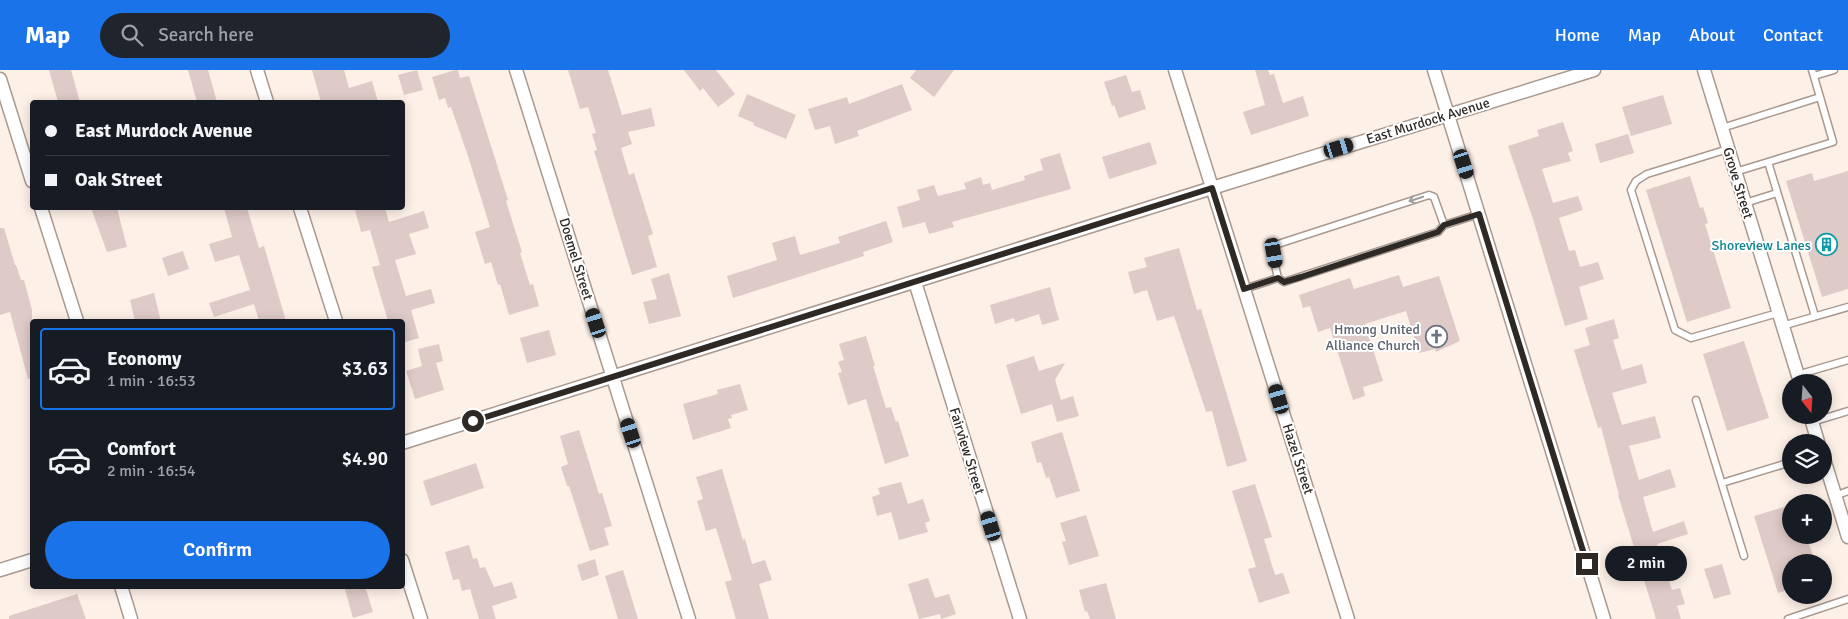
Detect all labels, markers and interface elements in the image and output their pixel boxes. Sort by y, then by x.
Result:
search box [100,13,450,58]
text: Map [25,20,70,50]
icon: search [118,21,146,49]
text: Search here [158,23,254,47]
text: Home [1555,24,1600,46]
text: Map [1628,24,1661,46]
text: About [1689,24,1735,46]
text: Contact [1763,24,1823,46]
street label: East Murdock Avenue [1364,94,1492,148]
text: East Murdock Avenue [75,119,252,143]
car [1322,136,1355,160]
street label: Grove Street [1719,145,1757,221]
car [1452,147,1475,181]
text: Oak Street [75,168,162,192]
one-way arrow [1409,195,1424,204]
street label: Doemel Street [555,216,597,302]
building icon: Shoreview Lanes [1815,233,1839,257]
car [1264,237,1283,269]
place label: Shoreview Lanes [1712,237,1811,254]
car [584,306,607,340]
place label: Hmong United Alliance Church [1326,321,1420,354]
church icon: Hmong United Alliance Church [1424,325,1448,349]
icon: car [47,347,92,392]
text: Economy [107,347,181,371]
text: $3.63 [342,357,388,381]
text: 1 min · 16:53 [107,371,196,391]
north arrow [1782,374,1832,424]
map controls [1782,374,1832,604]
car [1267,382,1290,416]
street label: Fairview Street [946,406,988,497]
route start [462,410,484,432]
car [619,416,642,450]
street label: Hazel Street [1279,422,1317,497]
button: layers [1782,434,1832,484]
icon: car [47,437,92,482]
text: Comfort [107,437,176,461]
text: $4.90 [342,447,388,471]
text: 2 min · 16:54 [107,461,196,481]
button: + [1782,494,1832,544]
car [979,509,1002,543]
button: Confirm [45,521,390,579]
callout: 2 min [1604,546,1687,582]
route end [1576,553,1598,575]
text: 2 min [1627,553,1665,573]
button: − [1782,554,1832,604]

